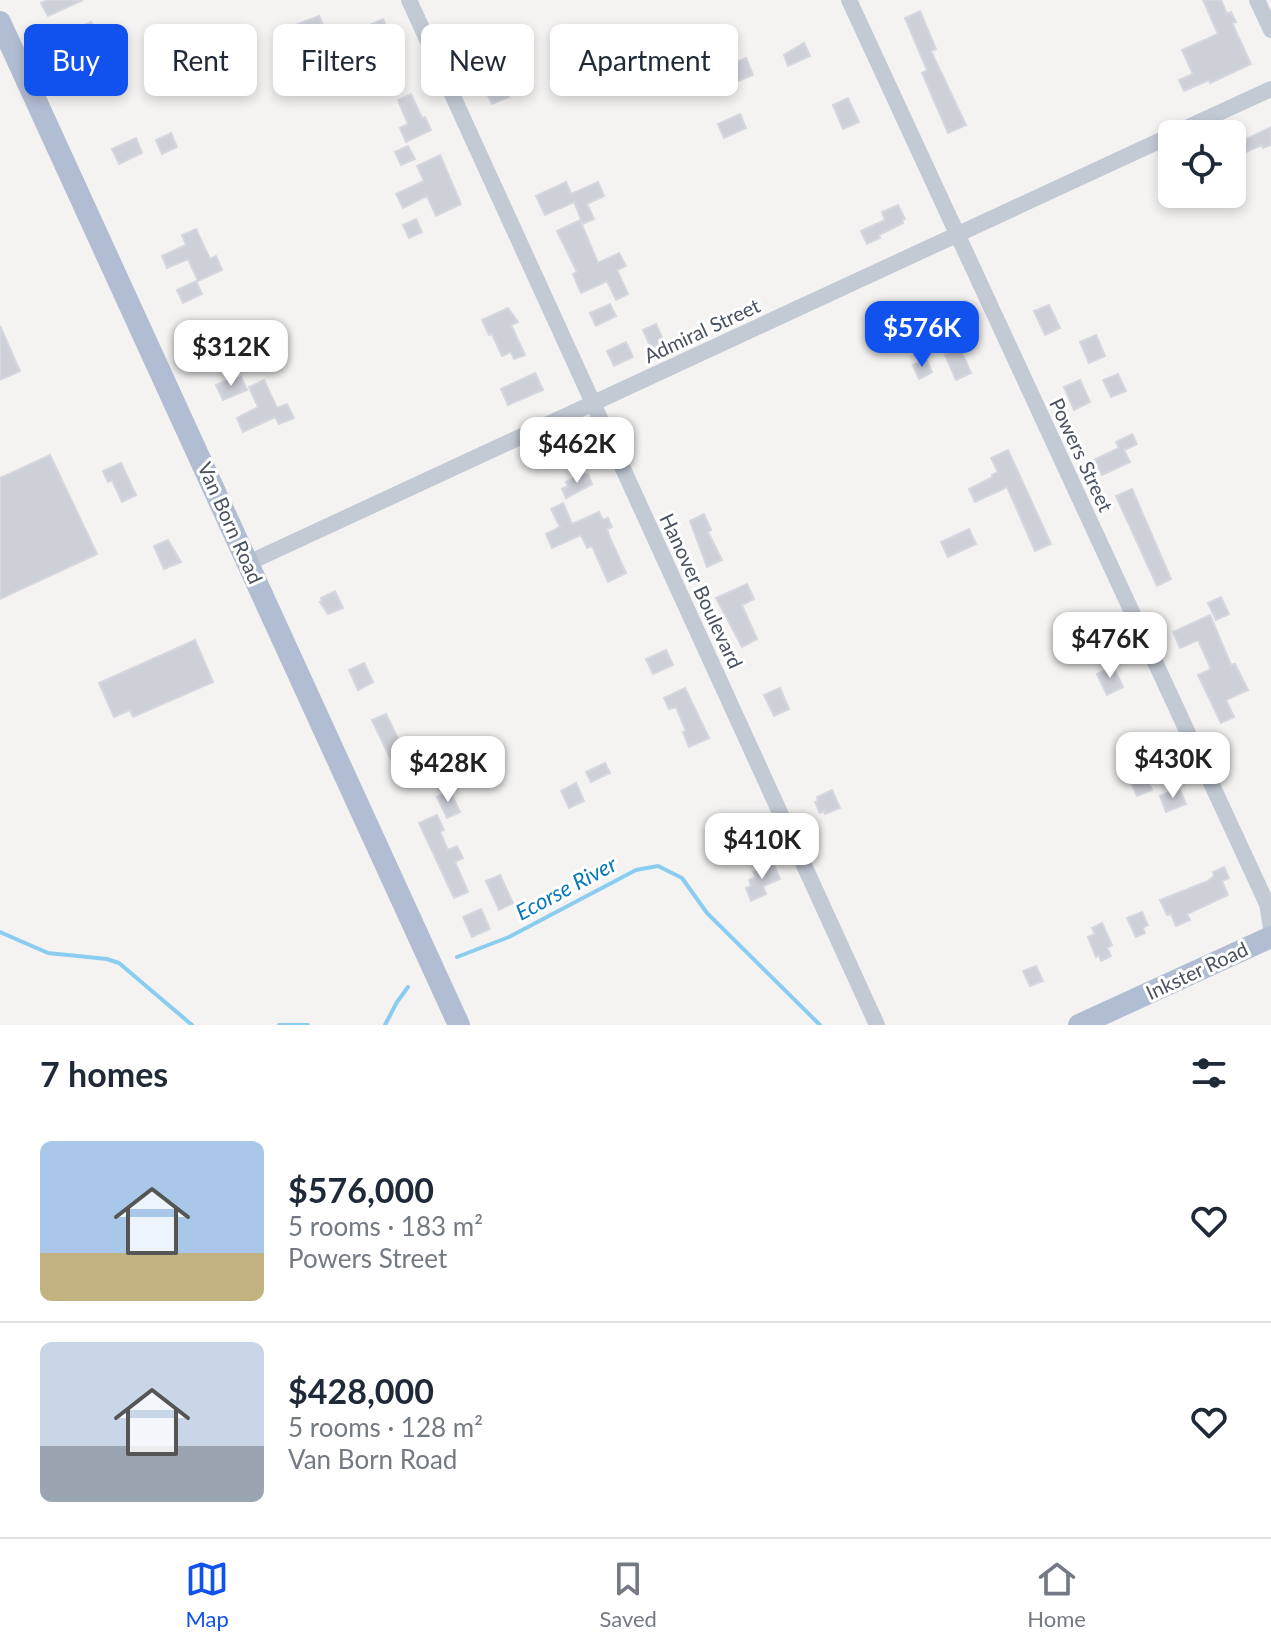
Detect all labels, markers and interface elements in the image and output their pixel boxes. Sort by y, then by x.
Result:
chip: Buy [24,24,128,96]
chip: Rent [144,24,257,96]
chip: Filters [273,24,405,96]
chip: New [421,24,534,96]
chip: Apartment [550,24,738,96]
map controls [1158,120,1246,208]
button: locate [1158,120,1246,208]
street label: Admiral Street [640,293,763,367]
pin: $576K [866,301,978,369]
text: $576K [883,311,961,343]
pin: $312K [175,320,287,388]
text: $312K [192,330,270,362]
street label: Powers Street [1045,394,1119,515]
pin: $462K [521,417,633,485]
text: $462K [538,427,616,459]
street label: Van Born Road [193,458,268,587]
street label: Hanover Boulevard [655,509,748,672]
pin: $476K [1054,612,1166,680]
text: $476K [1071,622,1149,654]
pin: $430K [1117,732,1229,800]
pin: $428K [392,736,504,804]
text: $430K [1134,742,1212,774]
text: $428K [409,746,487,778]
pin: $410K [706,813,818,881]
text: $410K [723,823,801,855]
water label: Ecorse River [511,849,621,925]
street label: Inkster Road [1142,936,1251,1004]
icon: filters [1187,1051,1231,1095]
text: 7 homes [40,1053,168,1094]
text: $576,000 [288,1169,434,1210]
icon: home [104,1173,200,1269]
icon: heart [1187,1199,1231,1243]
text: 5 rooms · 183 m² [288,1210,483,1242]
text: Powers Street [288,1242,447,1274]
text: $428,000 [288,1370,434,1411]
icon: home [104,1374,200,1470]
icon: heart [1187,1400,1231,1444]
text: 5 rooms · 128 m² [288,1411,483,1443]
text: Van Born Road [288,1443,457,1475]
tab: Map [185,1557,229,1632]
tab: Saved [599,1557,657,1632]
tab: Home [1027,1557,1086,1632]

